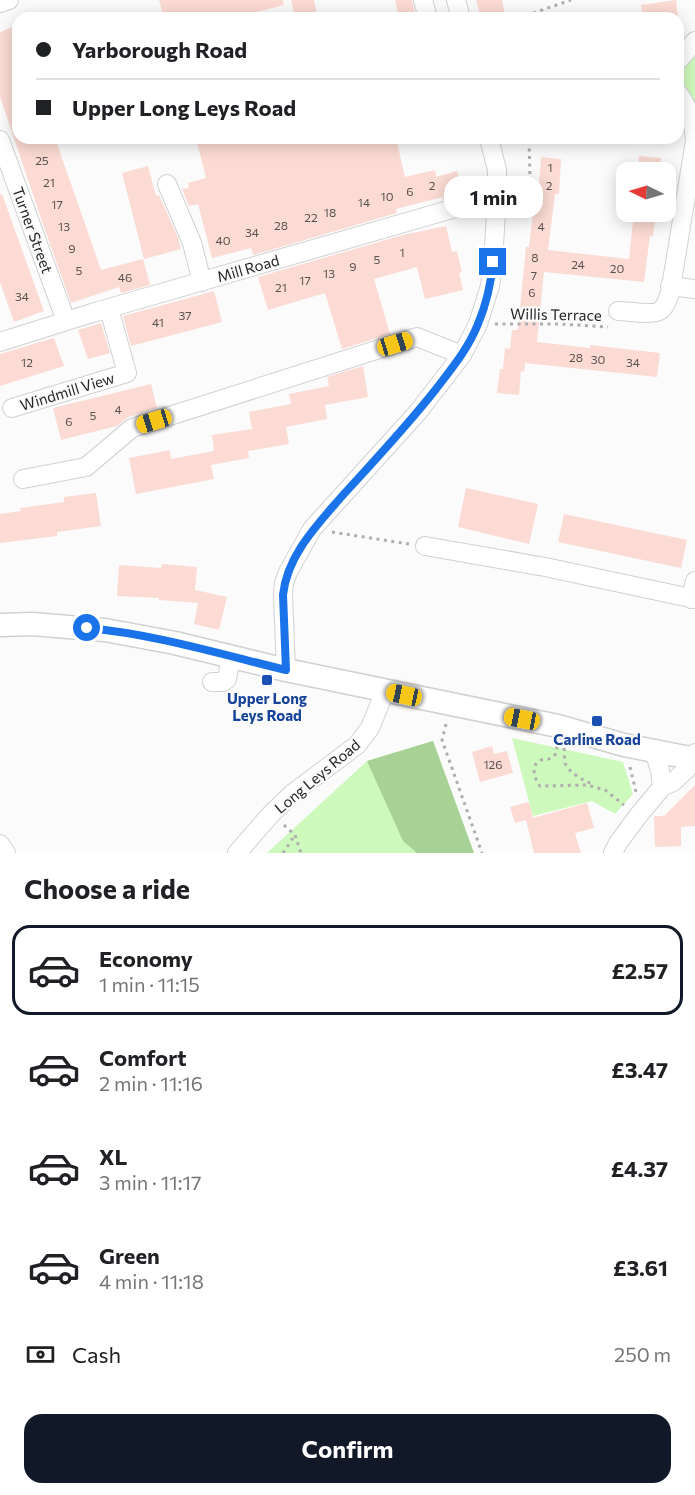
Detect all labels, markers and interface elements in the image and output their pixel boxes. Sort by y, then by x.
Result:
text: Yarborough Road [72,36,247,63]
text: Upper Long Leys Road [72,94,296,121]
house number: 25 [35,153,49,167]
house number: 1 [547,160,553,174]
north arrow [616,162,676,222]
map controls [616,162,676,222]
house number: 21 [43,175,55,189]
callout: 1 min [444,175,542,217]
house number: 2 [429,178,436,192]
house number: 2 [546,178,553,192]
street label: Turner Street [9,184,57,276]
house number: 6 [406,184,414,198]
text: 1 min [470,185,517,209]
house number: 10 [381,189,394,203]
house number: 14 [358,195,370,209]
house number: 17 [51,197,63,211]
house number: 18 [324,205,336,219]
house number: 22 [304,210,318,224]
house number: 28 [274,218,288,232]
house number: 13 [58,219,70,233]
house number: 4 [537,219,545,233]
house number: 34 [245,225,259,239]
house number: 40 [215,233,231,247]
house number: 9 [68,241,76,255]
house number: 1 [399,245,405,259]
route end [479,248,506,275]
house number: 8 [531,250,539,264]
street label: Mill Road [215,251,281,285]
house number: 5 [374,252,381,266]
house number: 24 [571,257,585,271]
house number: 9 [349,259,357,273]
house number: 20 [610,261,624,275]
house number: 5 [76,263,83,277]
house number: 13 [323,266,335,280]
house number: 7 [531,268,537,282]
house number: 46 [118,270,132,284]
house number: 17 [299,273,311,287]
house number: 21 [275,280,287,294]
house number: 6 [528,285,536,299]
house number: 34 [15,289,29,303]
street label: Willis Terrace [510,304,602,324]
house number: 37 [178,308,192,322]
house number: 41 [152,315,164,329]
car [375,330,415,358]
house number: 28 [569,350,583,364]
house number: 30 [591,352,606,366]
house number: 12 [21,355,33,369]
house number: 34 [626,355,640,369]
street label: Windmill View [18,368,116,414]
house number: 4 [114,402,122,416]
car [134,407,174,435]
house number: 5 [90,408,97,422]
house number: 6 [65,414,73,428]
route start [73,614,100,641]
marker: Upper Long Leys Road [260,673,274,687]
car [385,682,423,708]
place label: Upper Long Leys Road [227,689,307,724]
car [503,707,541,731]
marker: Carline Road [590,714,604,728]
place label: Carline Road [553,730,641,748]
street label: Long Leys Road [271,735,363,817]
house number: 126 [483,757,503,771]
text: Choose a ride [24,872,190,905]
icon: car [27,943,81,997]
text: Economy [99,945,193,972]
text: £2.57 [611,957,668,984]
text: 1 min · 11:15 [99,972,200,996]
icon: car [27,1042,81,1096]
text: Comfort [99,1044,187,1071]
text: £3.47 [611,1056,668,1083]
text: 2 min · 11:16 [99,1071,203,1095]
icon: car [27,1141,81,1195]
text: XL [99,1143,127,1170]
text: £4.37 [611,1155,668,1182]
text: 3 min · 11:17 [99,1170,202,1194]
icon: car [27,1240,81,1294]
text: Green [99,1242,160,1269]
text: £3.61 [613,1254,668,1281]
text: 4 min · 11:18 [99,1269,204,1293]
icon: cash [24,1338,57,1371]
text: Cash [72,1341,121,1368]
text: 250 m [614,1342,671,1366]
button: Confirm [24,1414,671,1483]

